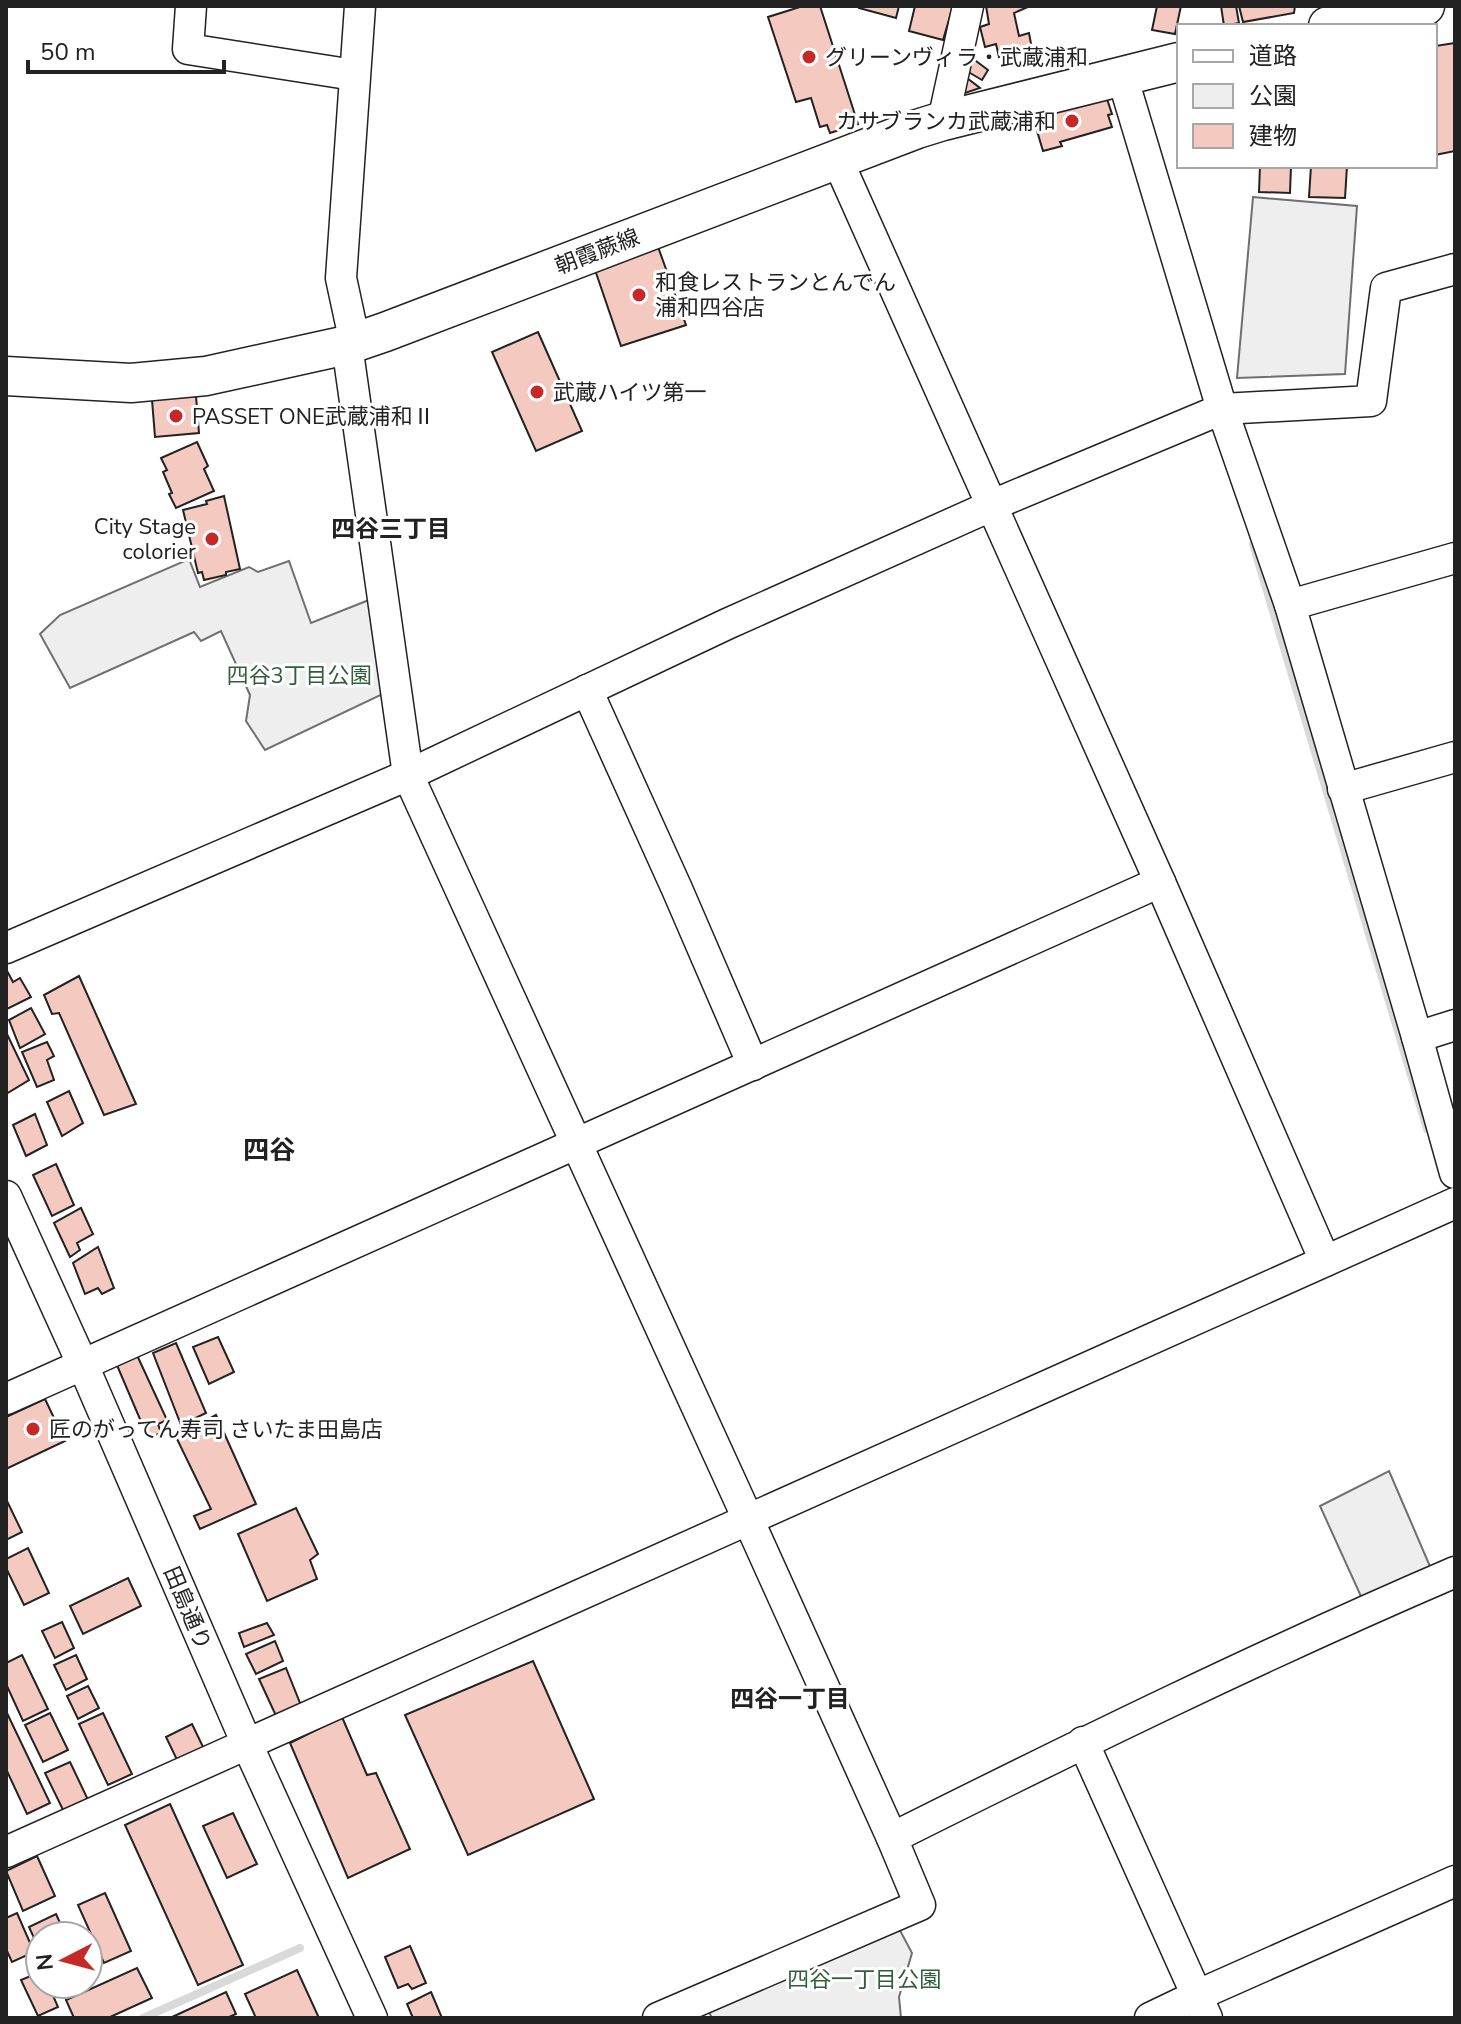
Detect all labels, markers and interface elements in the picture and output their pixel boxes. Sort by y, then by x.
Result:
scale bar [28,24,224,74]
legend [1177,24,1437,168]
text: 50 m [40,36,96,68]
text: 道路 [1249,40,1297,72]
place label: グリーンヴィラ・武蔵浦和 [825,43,1088,73]
marker: グリーンヴィラ・武蔵浦和 [800,48,818,66]
text: 公園 [1249,80,1297,112]
place label: カサブランカ武蔵浦和 [836,107,1056,137]
marker: カサブランカ武蔵浦和 [1063,112,1081,130]
text: 建物 [1249,120,1297,152]
street label: 朝霞蕨線 [551,222,644,282]
place label: 和食レストランとんでん 浦和四谷店 [655,268,896,323]
marker: 和食レストランとんでん 浦和四谷店 [630,286,648,304]
place label: 武蔵ハイツ第一 [553,378,707,408]
marker: 武蔵ハイツ第一 [528,383,546,401]
place label: PASSET ONE武蔵浦和Ⅱ [192,402,435,432]
marker: PASSET ONE武蔵浦和Ⅱ [167,407,185,425]
place label: City Stage colorier [94,512,196,567]
district label: 四谷三丁目 [331,513,451,545]
marker: City Stage colorier [203,530,221,548]
park label: 四谷3丁目公園 [226,661,372,691]
district label: 四谷 [243,1133,295,1168]
place label: 匠のがってん寿司 さいたま田島店 [49,1415,383,1445]
marker: 匠のがってん寿司 さいたま田島店 [24,1420,42,1438]
street label: 田島通り [156,1562,218,1655]
district label: 四谷一丁目 [730,1683,850,1715]
north arrow [24,1920,104,2000]
text: N [29,1952,61,1972]
park label: 四谷一丁目公園 [787,1965,941,1995]

